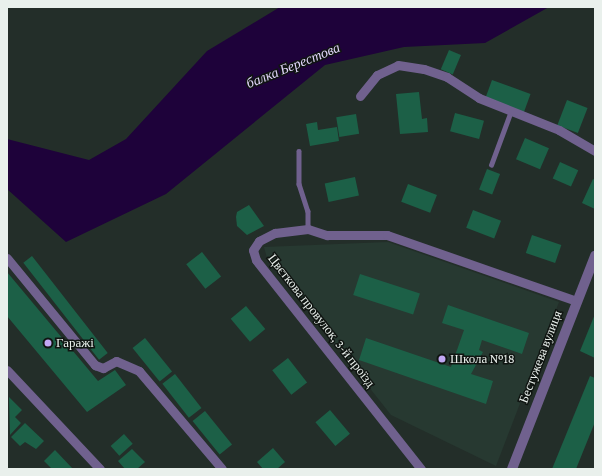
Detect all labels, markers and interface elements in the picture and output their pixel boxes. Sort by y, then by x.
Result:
water label: балка Берестова [244,39,342,91]
street label: Цвєткова провулок, 3-й проїзд [264,251,378,391]
street label: Бестужева вулиця [516,308,566,406]
place label: Гаражі [56,335,94,351]
marker: Гаражі [43,338,53,348]
place label: Школа №18 [450,351,515,367]
marker: Школа №18 [437,354,447,364]

